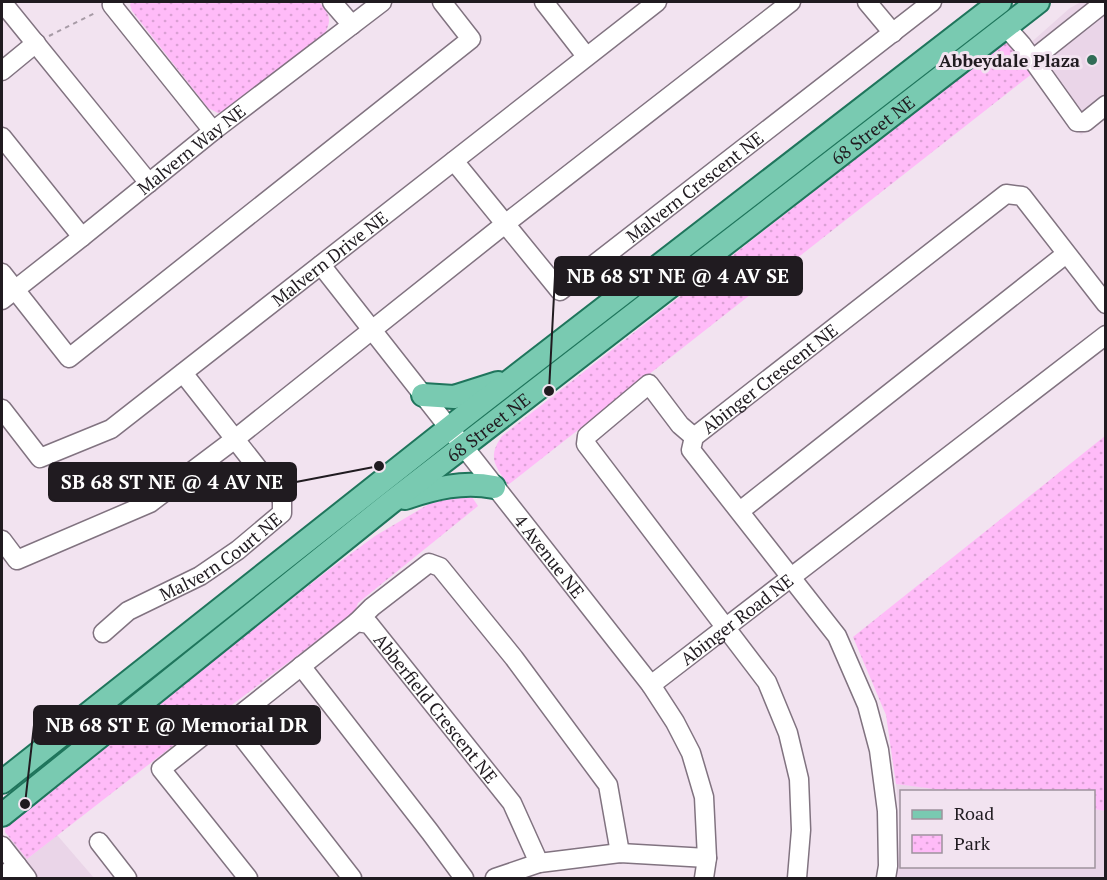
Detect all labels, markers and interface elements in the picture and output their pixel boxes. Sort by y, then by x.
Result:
place label: Abbeydale Plaza [939,48,1080,72]
marker: Abbeydale Plaza [1085,53,1099,67]
street label: 68 Street NE [826,90,919,170]
street label: Malvern Way NE [132,99,250,200]
street label: Malvern Crescent NE [621,126,768,248]
street label: Malvern Drive NE [266,205,392,311]
callout: NB 68 ST NE @ 4 AV SE [555,257,802,295]
text: NB 68 ST NE @ 4 AV SE [567,262,789,289]
street label: Abinger Crescent NE [697,318,842,439]
street label: 68 Street NE [441,387,535,467]
callout: SB 68 ST NE @ 4 AV NE [49,463,296,501]
text: SB 68 ST NE @ 4 AV NE [61,468,283,495]
street label: Malvern Court NE [155,507,286,606]
street label: 4 Avenue NE [509,509,590,603]
street label: Abinger Road NE [675,568,798,670]
street label: Abberfield Crescent NE [369,628,503,788]
callout: NB 68 ST E @ Memorial DR [34,706,320,744]
text: NB 68 ST E @ Memorial DR [46,711,308,738]
legend [900,790,1095,868]
text: Road [954,801,994,825]
text: Park [954,831,991,855]

